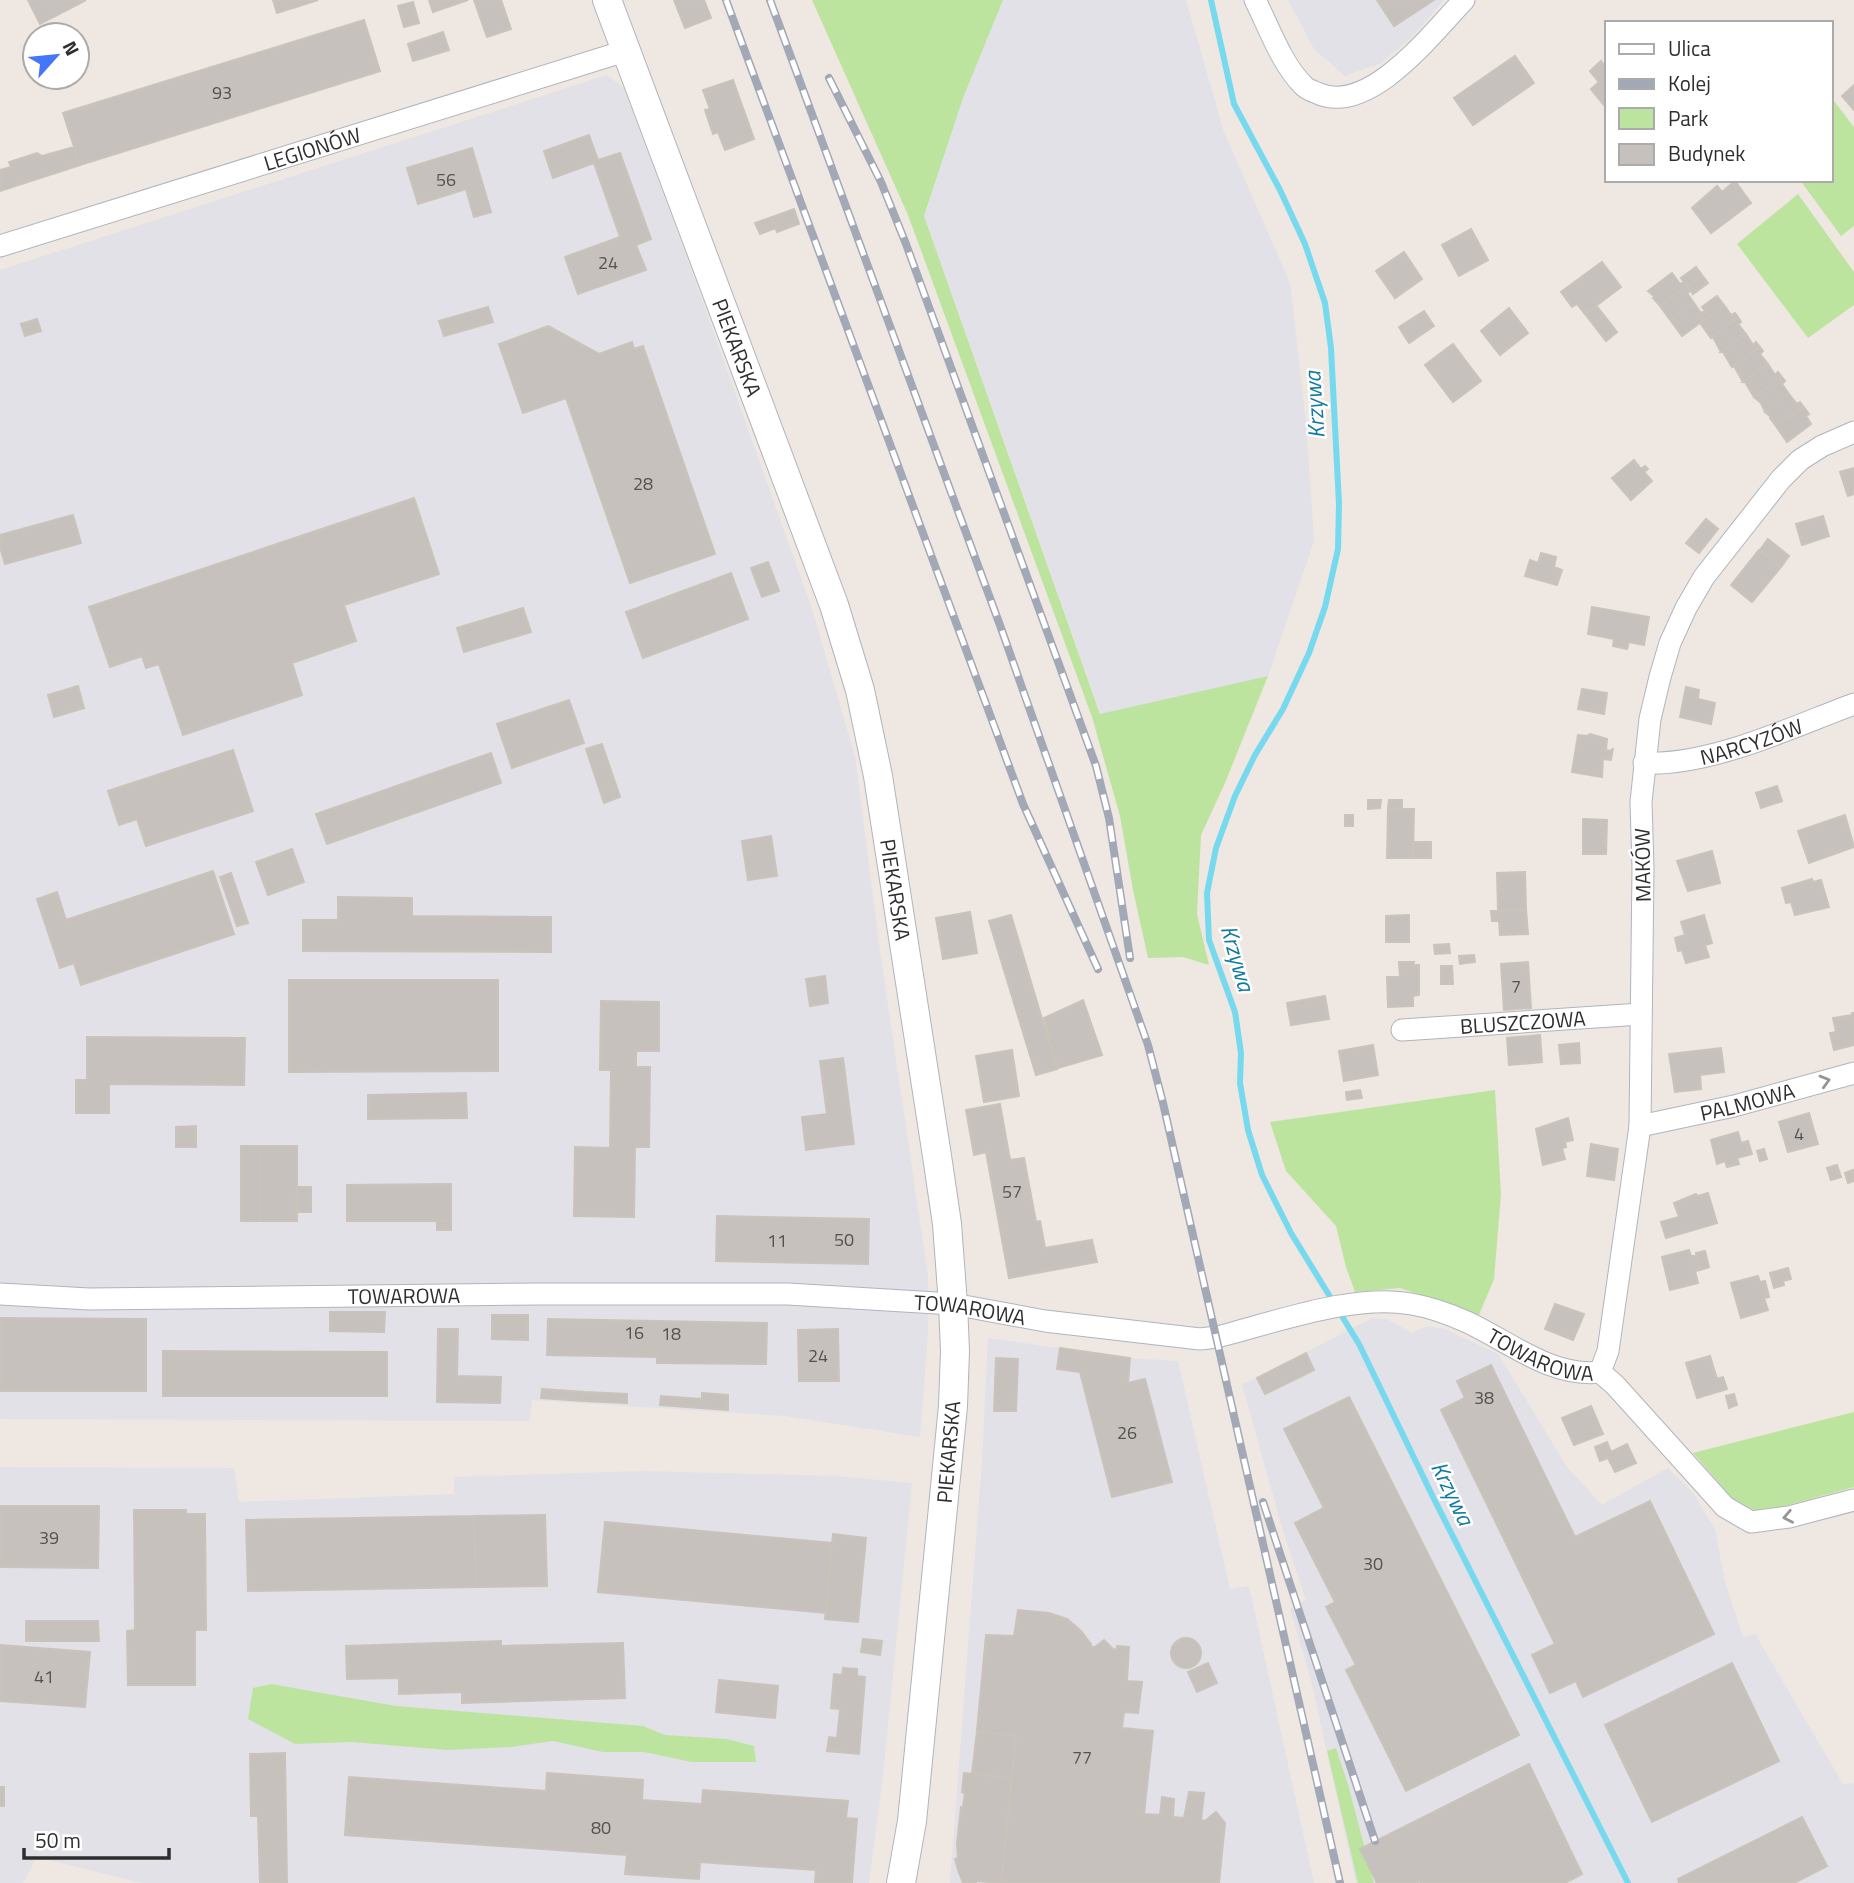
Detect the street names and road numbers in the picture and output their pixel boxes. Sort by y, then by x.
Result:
street label: LEGIONÓW [260,118,365,179]
street label: PIEKARSKA [704,294,770,401]
street label: NARCYZÓW [1697,710,1807,773]
street label: MAKÓW [1625,828,1659,902]
street label: PIEKARSKA [872,837,919,943]
street label: BLUSZCZOWA [1459,1002,1587,1042]
street label: PALMOWA [1697,1074,1799,1129]
street label: TOWAROWA [347,1279,461,1312]
street label: TOWAROWA [913,1286,1029,1333]
street label: TOWAROWA [1481,1320,1594,1389]
street label: PIEKARSKA [928,1399,968,1504]

